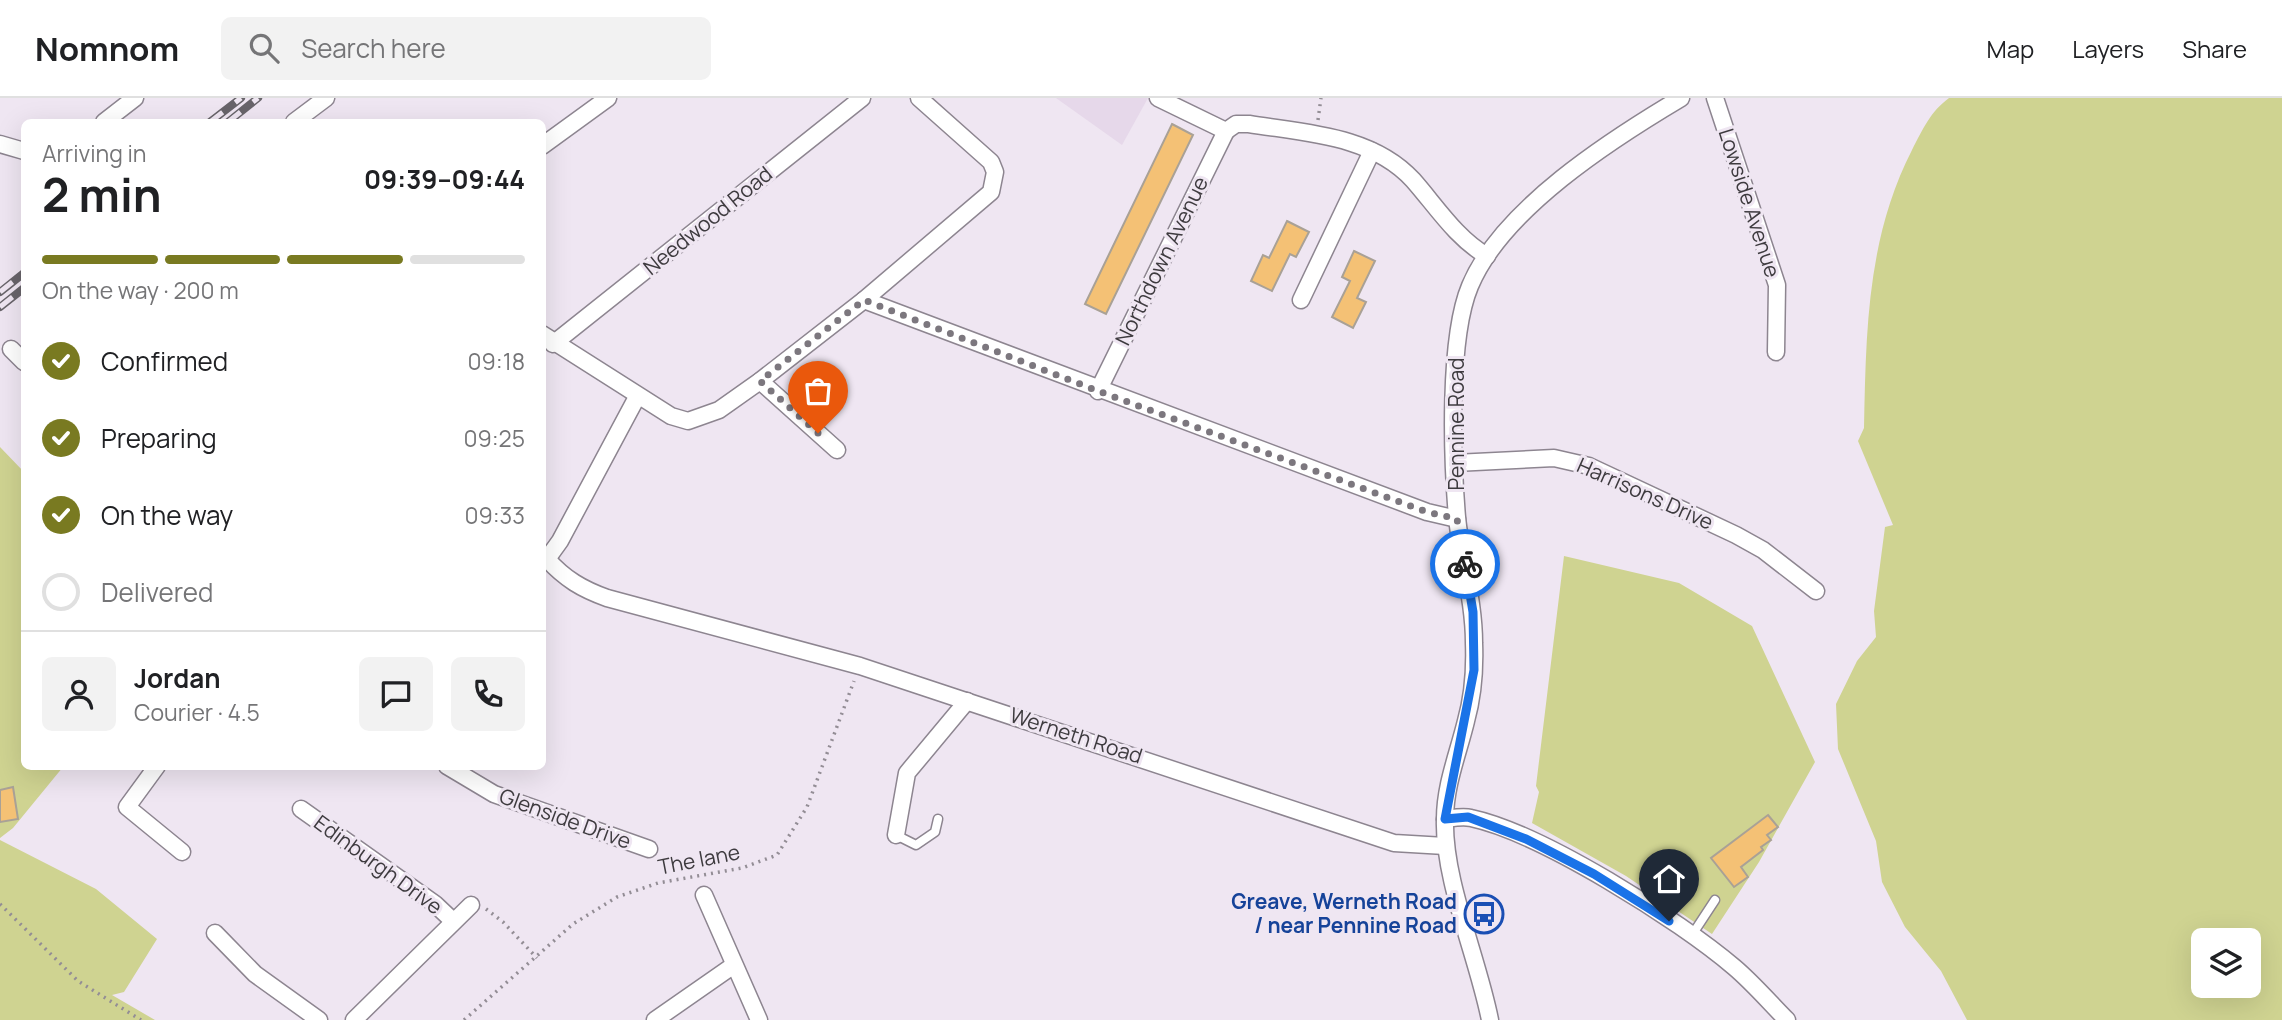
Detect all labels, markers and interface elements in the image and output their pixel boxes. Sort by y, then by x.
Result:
search box [221,17,711,80]
text: Nomnom [35,26,179,71]
icon: search [245,29,283,67]
text: Search here [301,30,446,66]
text: Map [1987,32,2034,65]
text: Layers [2072,32,2144,65]
text: Share [2182,32,2247,65]
street label: Lowside Avenue [1713,125,1787,281]
text: Arriving in [42,137,147,169]
street label: Needwood Road [637,160,778,281]
text: 09:39–09:44 [364,161,525,197]
text: 2 min [42,163,162,226]
street label: Northdown Avenue [1108,172,1214,350]
text: On the way · 200 m [42,274,239,306]
icon: check [42,342,80,380]
text: Confirmed [101,343,228,379]
text: 09:18 [468,345,525,377]
street label: Pennine Road [1442,357,1470,491]
pin [788,361,848,433]
icon: bag [799,372,837,410]
icon: check [42,419,80,457]
text: Preparing [101,420,217,456]
text: 09:25 [463,422,525,454]
street label: Harrisons Drive [1573,451,1718,536]
icon: check [42,496,80,534]
text: On the way [101,497,233,533]
text: 09:33 [464,499,525,531]
courier [1430,529,1500,599]
icon: bike [1446,545,1484,583]
text: Delivered [101,574,213,610]
button: person [42,657,116,731]
button: chat [359,657,433,731]
button: phone [451,657,525,731]
text: Jordan [134,660,220,696]
text: Courier · 4.5 [134,696,260,728]
street label: Werneth Road [1006,700,1146,770]
street label: Glenside Drive [496,781,635,855]
street label: Edinburgh Drive [309,808,448,920]
street label: The lane [656,837,742,881]
pin [1639,849,1699,921]
icon: home [1650,860,1688,898]
place label: Greave, Werneth Road / near Pennine Road [1231,887,1457,939]
bus stop icon: Greave, Werneth Road / near Pennine Road [1463,893,1505,935]
map controls [2191,928,2261,998]
button: layers [2191,928,2261,998]

